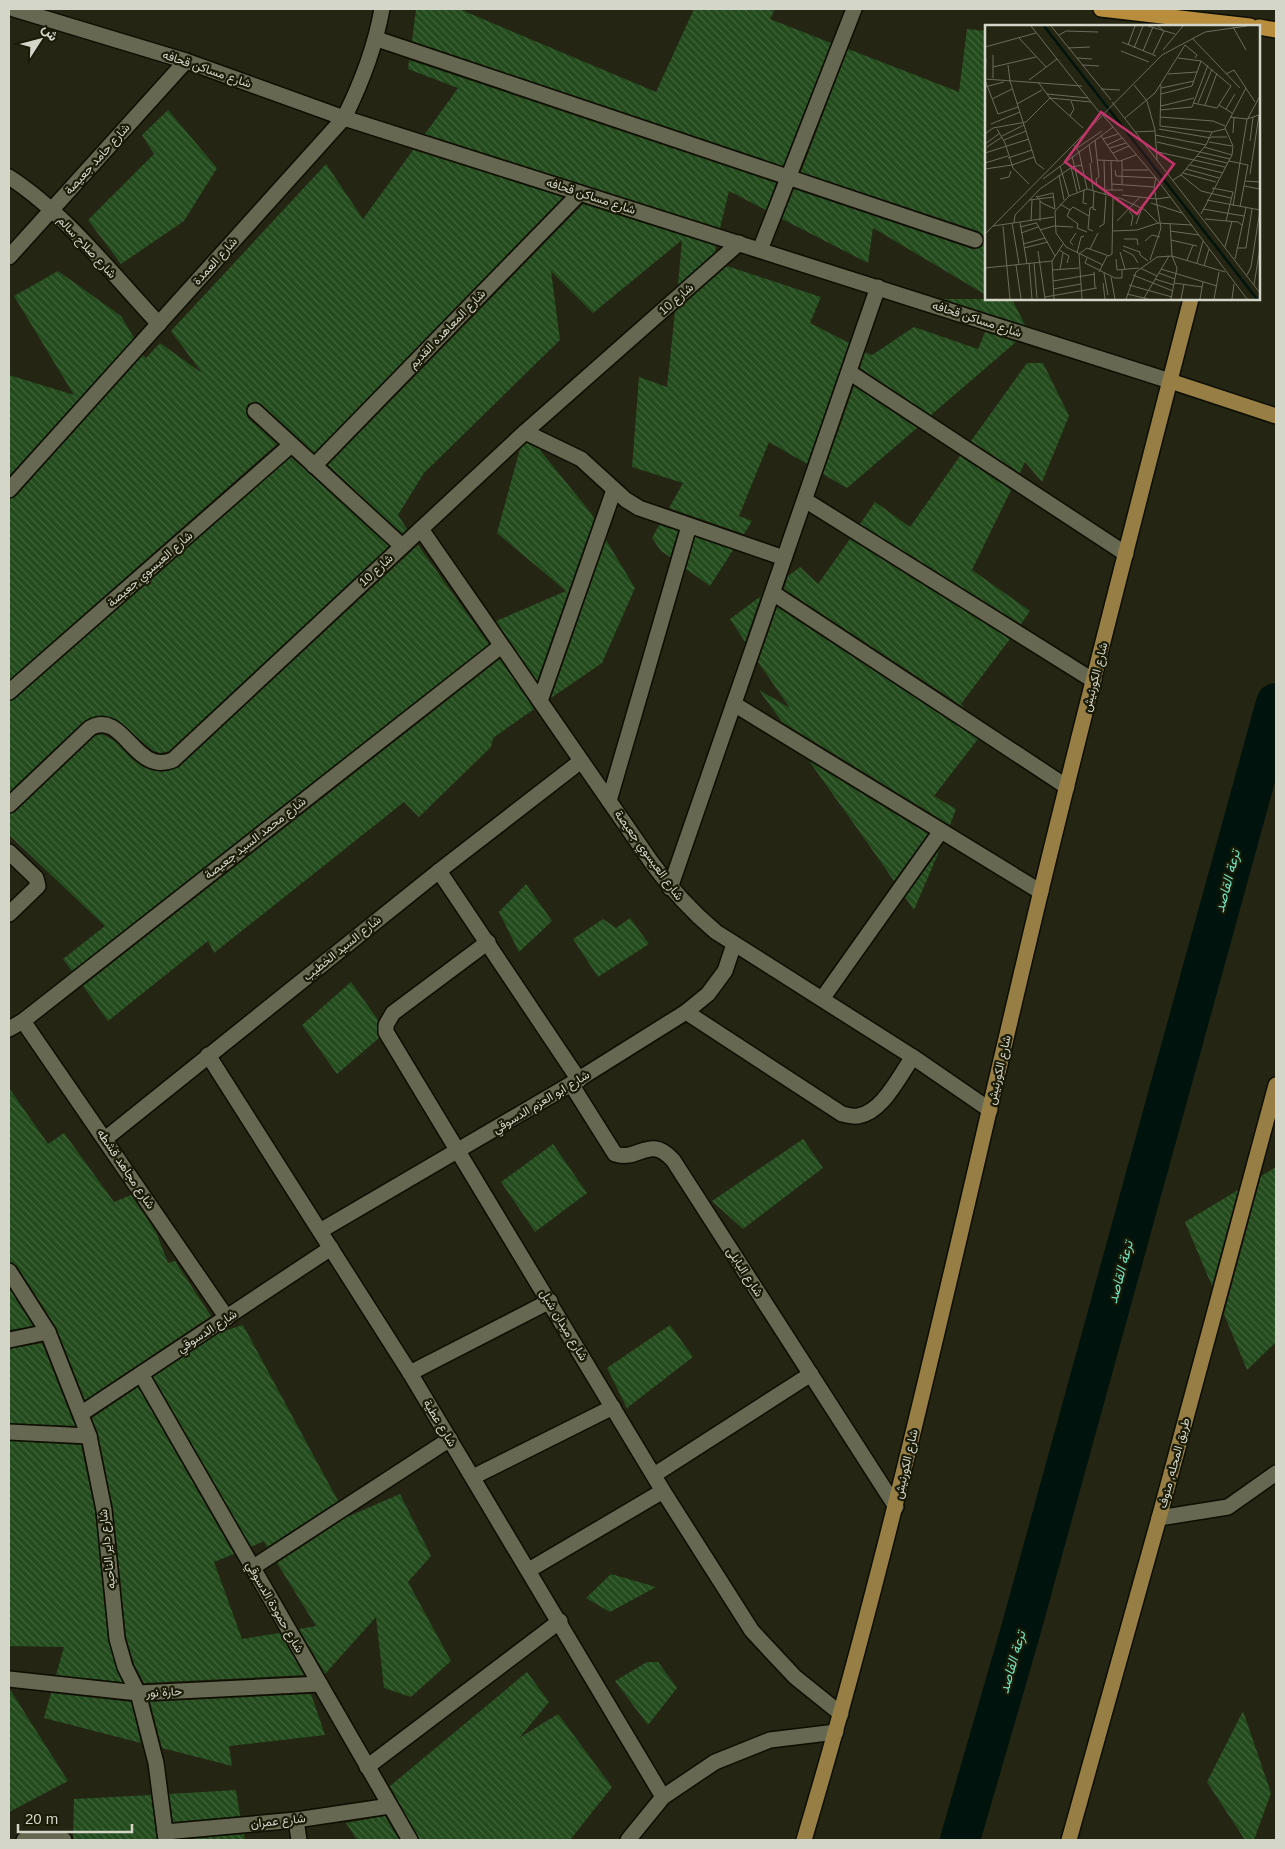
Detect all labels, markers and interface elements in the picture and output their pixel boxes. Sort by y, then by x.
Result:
north arrow [15,15,65,65]
text: ش [38,21,62,45]
inset map [985,25,1260,300]
street label: شارع مساكن قحافه [160,47,253,93]
street label: شارع حامد جعيصة [61,121,134,199]
street label: شارع مساكن قحافه [544,175,637,219]
street label: شارع صلاح سالم [53,213,119,282]
street label: شارع العمدة [190,234,242,289]
street label: شارع 10 [656,280,697,319]
street label: شارع المعاهده القديم [406,287,490,373]
street label: شارع مساكن قحافه [930,298,1023,342]
street label: شارع العيسوي جعيصة [105,528,197,612]
street label: شارع 10 [356,551,397,591]
street label: شارع الكورنيش [1080,641,1112,714]
street label: شارع محمد السيد جعيصة [201,794,310,884]
street label: شارع العيسوي جعيصة [609,807,686,905]
water label: ترعة القاصد [1211,846,1244,914]
street label: شارع السيد الخطيب [300,912,385,985]
street label: شارع الكورنيش [984,1034,1016,1107]
street label: شارع ابو العزم الدسوقي [490,1068,593,1139]
street label: شارع مجاهد قشطه [92,1126,158,1213]
water label: ترعة القاصد [1104,1237,1137,1305]
street label: شارع البابلى [722,1245,766,1300]
street label: شارع ميدان شبل [536,1287,591,1364]
street label: شارع الدسوقي [175,1307,241,1358]
street label: شارع عطية [419,1397,459,1450]
street label: طريق المحله, منوف [1155,1416,1194,1510]
street label: شارع الكورنيش [891,1428,923,1501]
street label: شارع داير الناحيه [96,1508,120,1590]
street label: شارع حمودة الدسوقي [241,1559,307,1657]
water label: ترعة القاصد [995,1627,1030,1695]
street label: حارة نور [145,1684,182,1701]
scale bar [18,1802,131,1834]
text: 20 m [25,1810,58,1827]
street label: شارع عمران [250,1811,306,1833]

